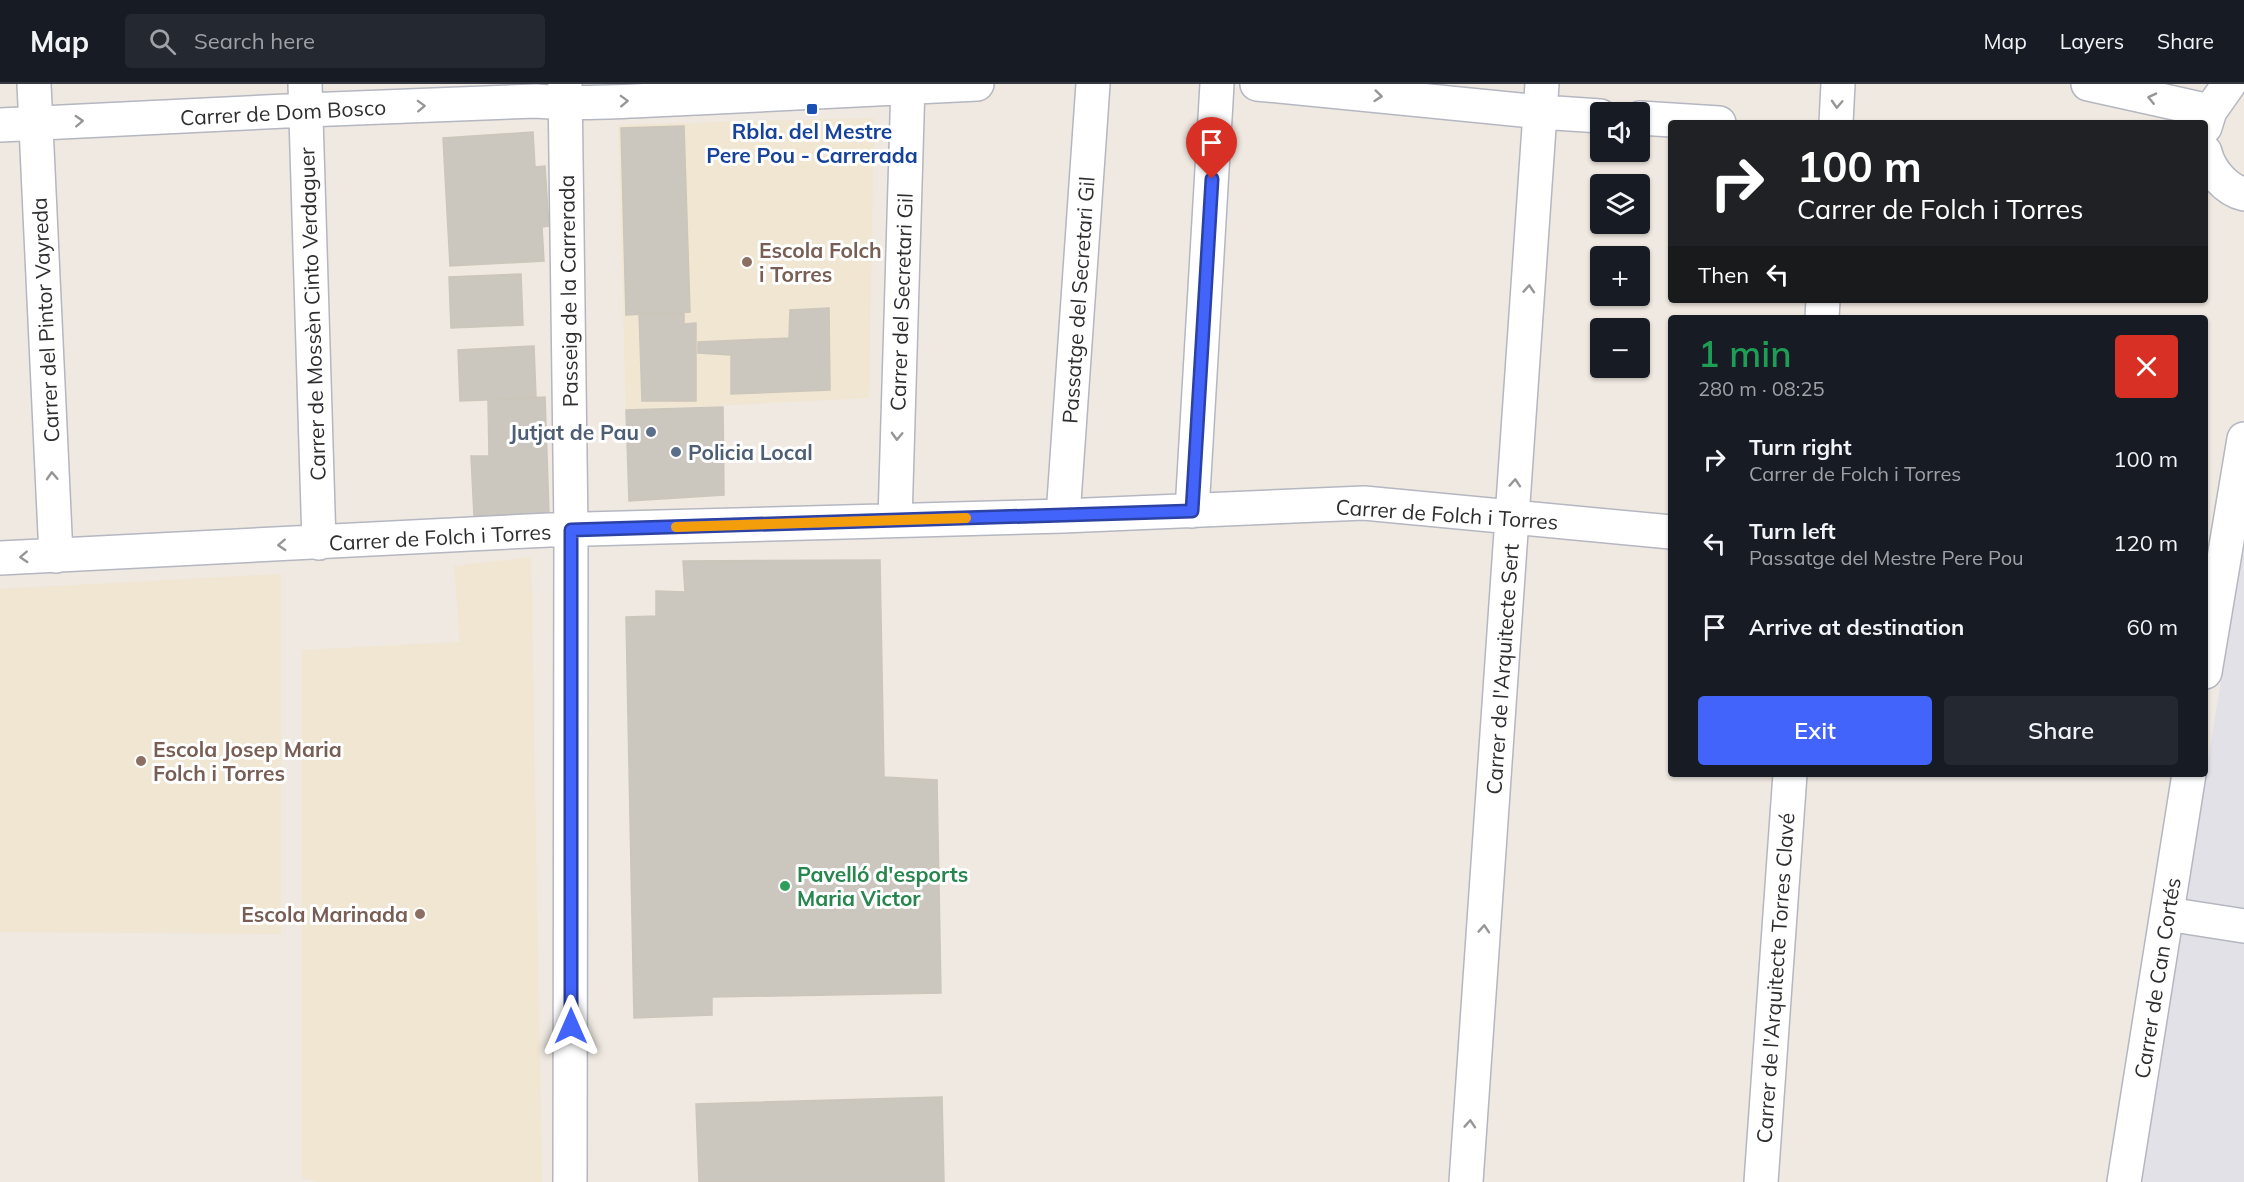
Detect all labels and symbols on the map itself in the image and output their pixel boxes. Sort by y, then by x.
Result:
one-way arrow [1373,89,1382,102]
one-way arrow [2148,93,2158,106]
street label: Carrer de Dom Bosco [179,94,387,130]
one-way arrow [619,95,628,108]
one-way arrow [417,99,426,112]
one-way arrow [1830,99,1843,108]
marker: Rbla. del Mestre Pere Pou - Carrerada [805,102,819,116]
one-way arrow [75,115,84,128]
pin [1186,117,1237,179]
place label: Rbla. del Mestre Pere Pou - Carrerada [706,118,918,168]
street label: Carrer de Mossèn Cinto Verdaguer [293,146,331,481]
street label: Passeig de la Carrerada [553,175,583,407]
street label: Passatge del Secretari Gil [1056,176,1100,424]
street label: Carrer del Secretari Gil [884,193,918,411]
street label: Carrer del Pintor Vayreda [26,197,64,443]
place label: Escola Folch i Torres [759,237,882,287]
marker: Escola Folch i Torres [740,255,754,269]
one-way arrow [1522,284,1535,293]
place label: Jutjat de Pau [509,419,639,445]
marker: Jutjat de Pau [644,425,658,439]
one-way arrow [890,432,903,441]
place label: Policia Local [688,439,813,465]
marker: Policia Local [669,445,683,459]
one-way arrow [46,472,59,481]
one-way arrow [1509,479,1522,488]
street label: Carrer de Folch i Torres [1335,493,1559,535]
street label: Carrer de Folch i Torres [328,518,552,556]
one-way arrow [277,538,286,551]
street label: Carrer de l'Arquitecte Sert [1480,543,1524,795]
one-way arrow [19,551,28,563]
place label: Escola Josep Maria Folch i Torres [153,736,342,786]
marker: Escola Josep Maria Folch i Torres [134,754,148,768]
street label: Carrer de l'Arquitecte Torres Clavé [1750,812,1800,1144]
place label: Pavelló d'esports Maria Victor [797,861,968,911]
street label: Carrer de Can Cortés [2128,876,2186,1080]
marker: Pavelló d'esports Maria Victor [778,879,792,893]
place label: Escola Marinada [241,901,408,927]
marker: Escola Marinada [413,907,427,921]
one-way arrow [1477,925,1490,934]
position arrow [539,994,603,1058]
one-way arrow [1463,1119,1476,1128]

